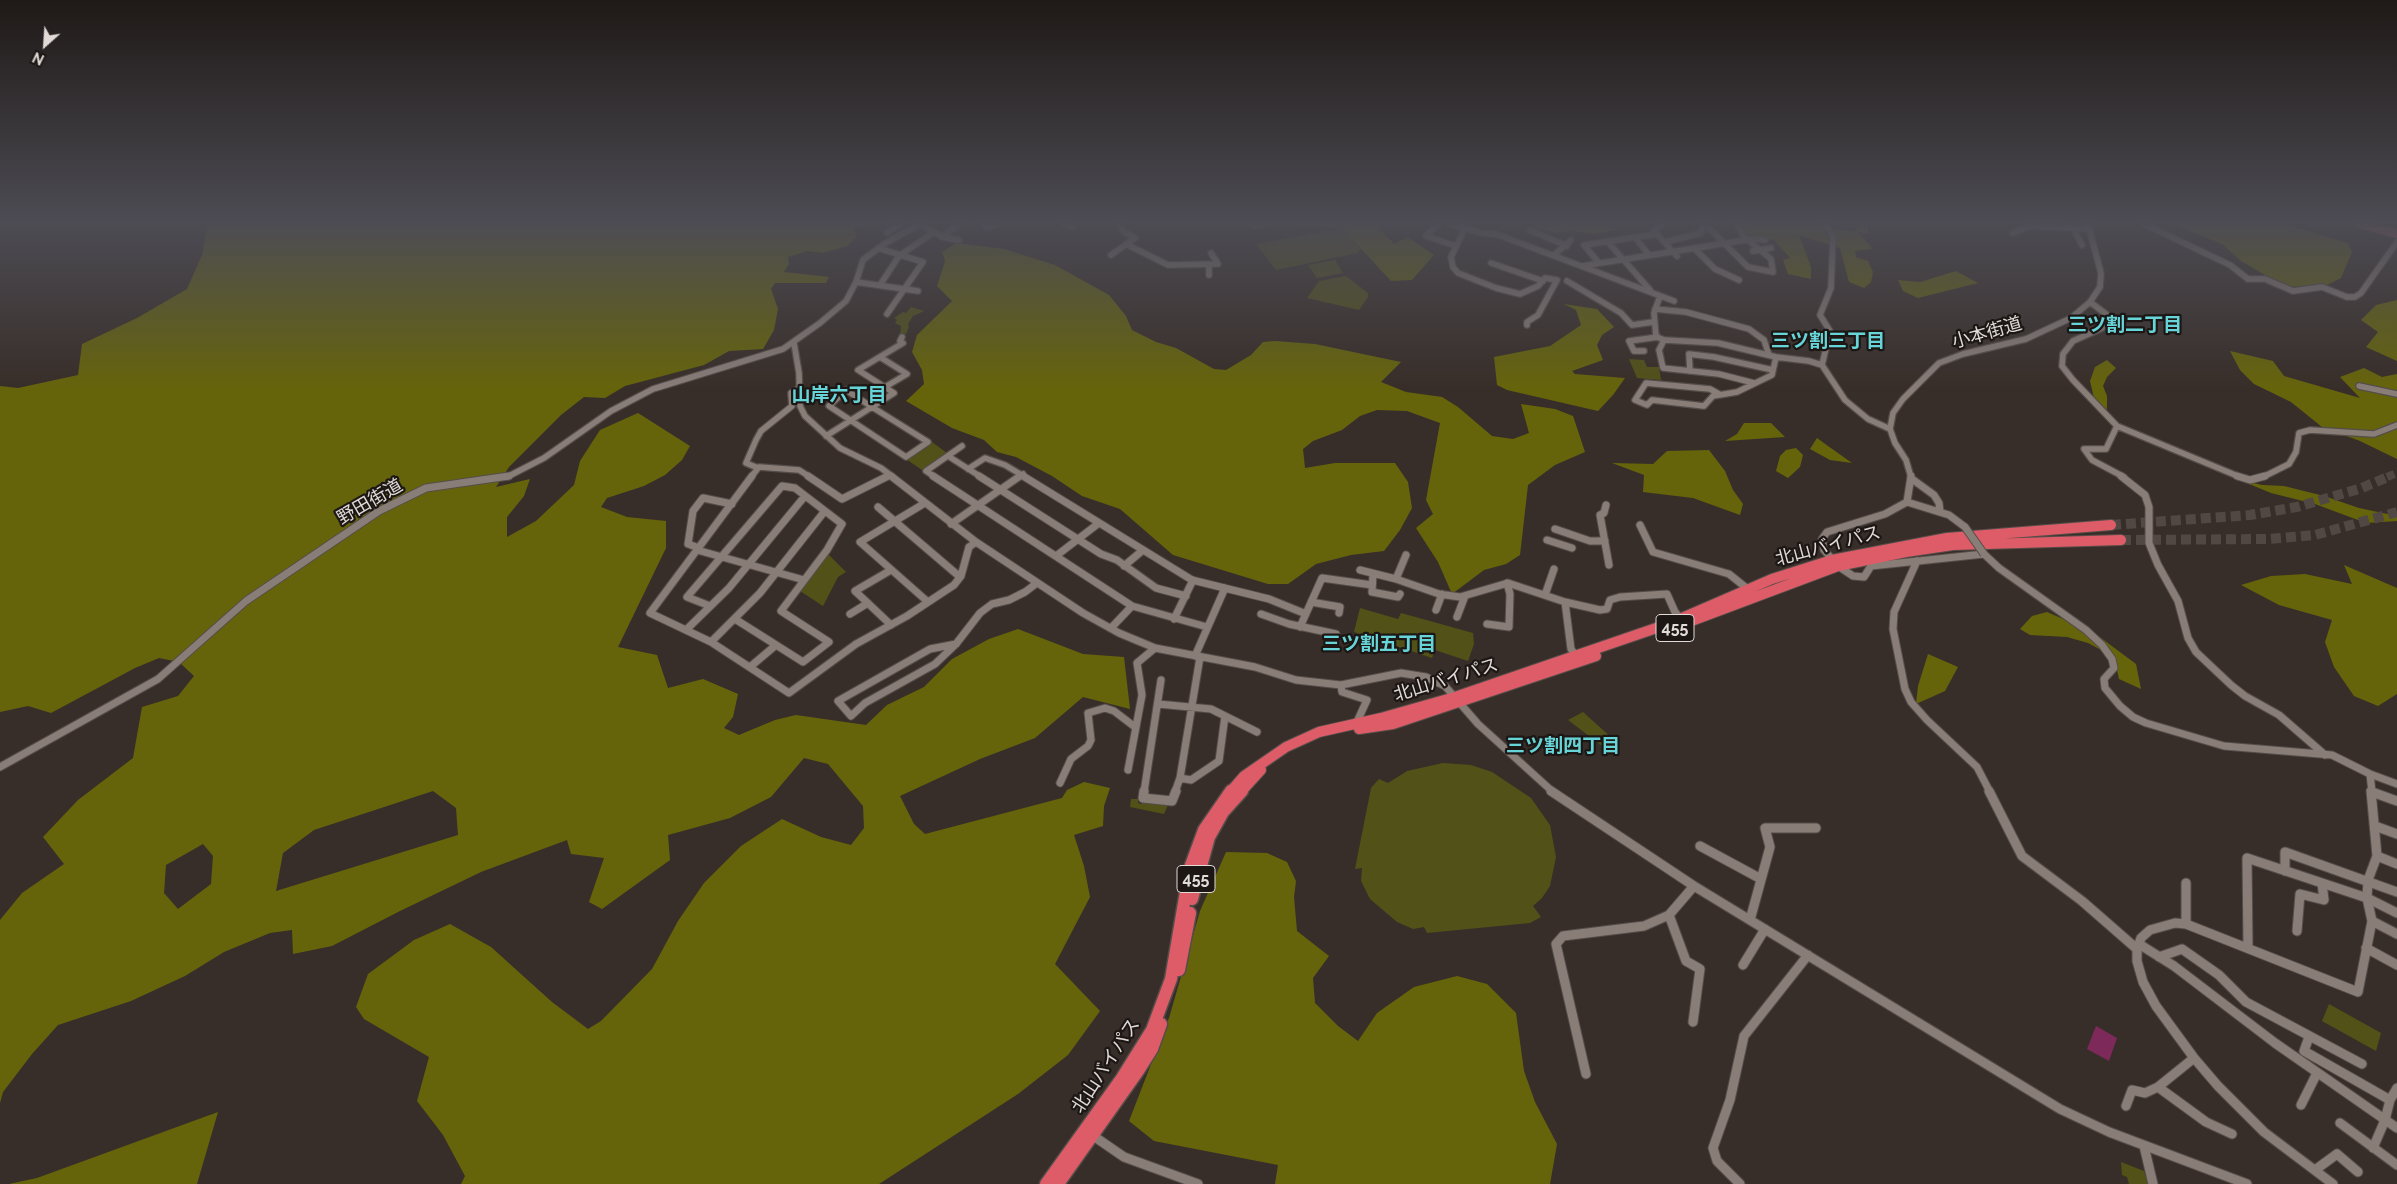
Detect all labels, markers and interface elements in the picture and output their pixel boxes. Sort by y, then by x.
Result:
north arrow [20,20,70,70]
text: N [30,49,47,68]
street label: 小本街道 [1949,313,2025,353]
district label: 三ツ割二丁目 [2068,314,2182,336]
district label: 三ツ割三丁目 [1771,330,1885,352]
district label: 山岸六丁目 [792,384,886,406]
street label: 野田街道 [333,475,407,529]
street label: 北山バイパス [1773,522,1883,570]
road number: 455 [1656,614,1694,641]
district label: 三ツ割五丁目 [1322,633,1436,655]
street label: 北山バイパス [1391,654,1501,706]
district label: 三ツ割四丁目 [1506,735,1620,757]
road number: 455 [1177,866,1215,892]
street label: 北山バイパス [1068,1015,1144,1117]

